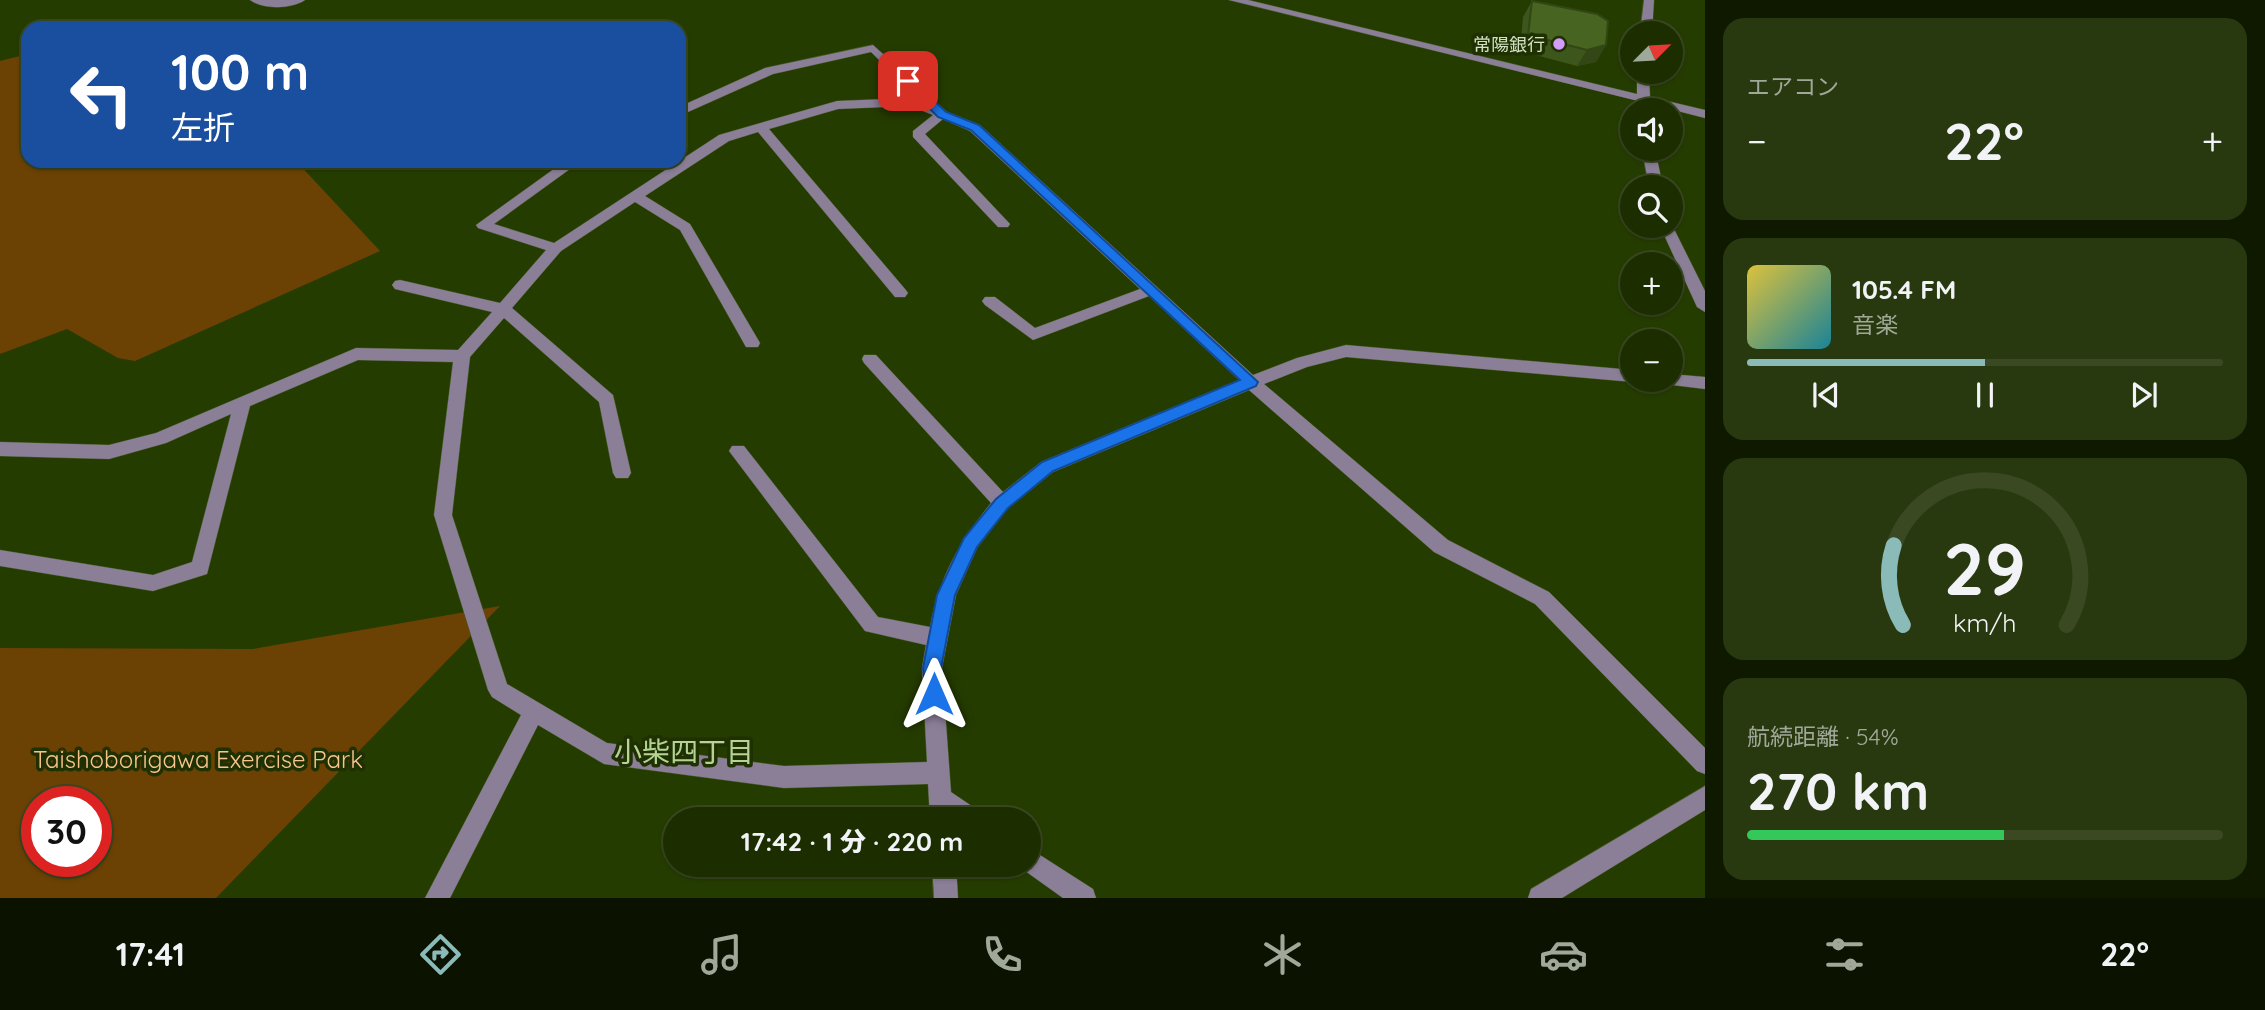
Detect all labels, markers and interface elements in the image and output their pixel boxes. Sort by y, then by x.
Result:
north arrow [1620,21,1684,84]
map controls [1620,21,1683,392]
place label: 常陽銀行 [1473,33,1545,56]
marker: 常陽銀行 [1551,36,1567,52]
text: 100 m [171,41,309,102]
icon: left [56,49,147,140]
pin [878,51,938,111]
icon: arrive [889,62,927,100]
text: エアコン [1747,72,1839,101]
button: sound [1620,98,1683,161]
text: 左折 [171,107,235,147]
text: 22° [1944,108,2024,173]
text: − [1747,117,1767,165]
text: + [2202,117,2223,165]
button: search [1620,175,1683,238]
button: + [1620,252,1683,315]
text: 105.4 FM [1852,273,1956,306]
text: 音楽 [1852,310,1898,339]
button: − [1620,329,1683,392]
icon: previous [1807,376,1845,414]
icon: pause [1966,376,2004,414]
icon: next [2125,376,2163,414]
text: 29 [1944,522,2026,613]
text: km/h [1953,607,2017,638]
position arrow [897,657,971,731]
text: 航続距離 · 54% [1747,722,1899,751]
district label: 小柴四丁目 [614,734,754,769]
park label: Taishoborigawa Exercise Park [33,744,363,774]
text: 270 km [1747,758,1929,823]
speed limit sign: 30 [21,786,112,877]
text: 17:42 · 1 分 · 220 m [741,825,963,858]
icon: directions [416,930,465,979]
icon: music [697,930,746,979]
icon: phone [978,930,1027,979]
icon: climate [1258,930,1307,979]
icon: car [1539,930,1588,979]
icon: filters [1820,930,1869,979]
text: 17:41 [116,934,185,974]
text: 22° [2100,934,2149,974]

